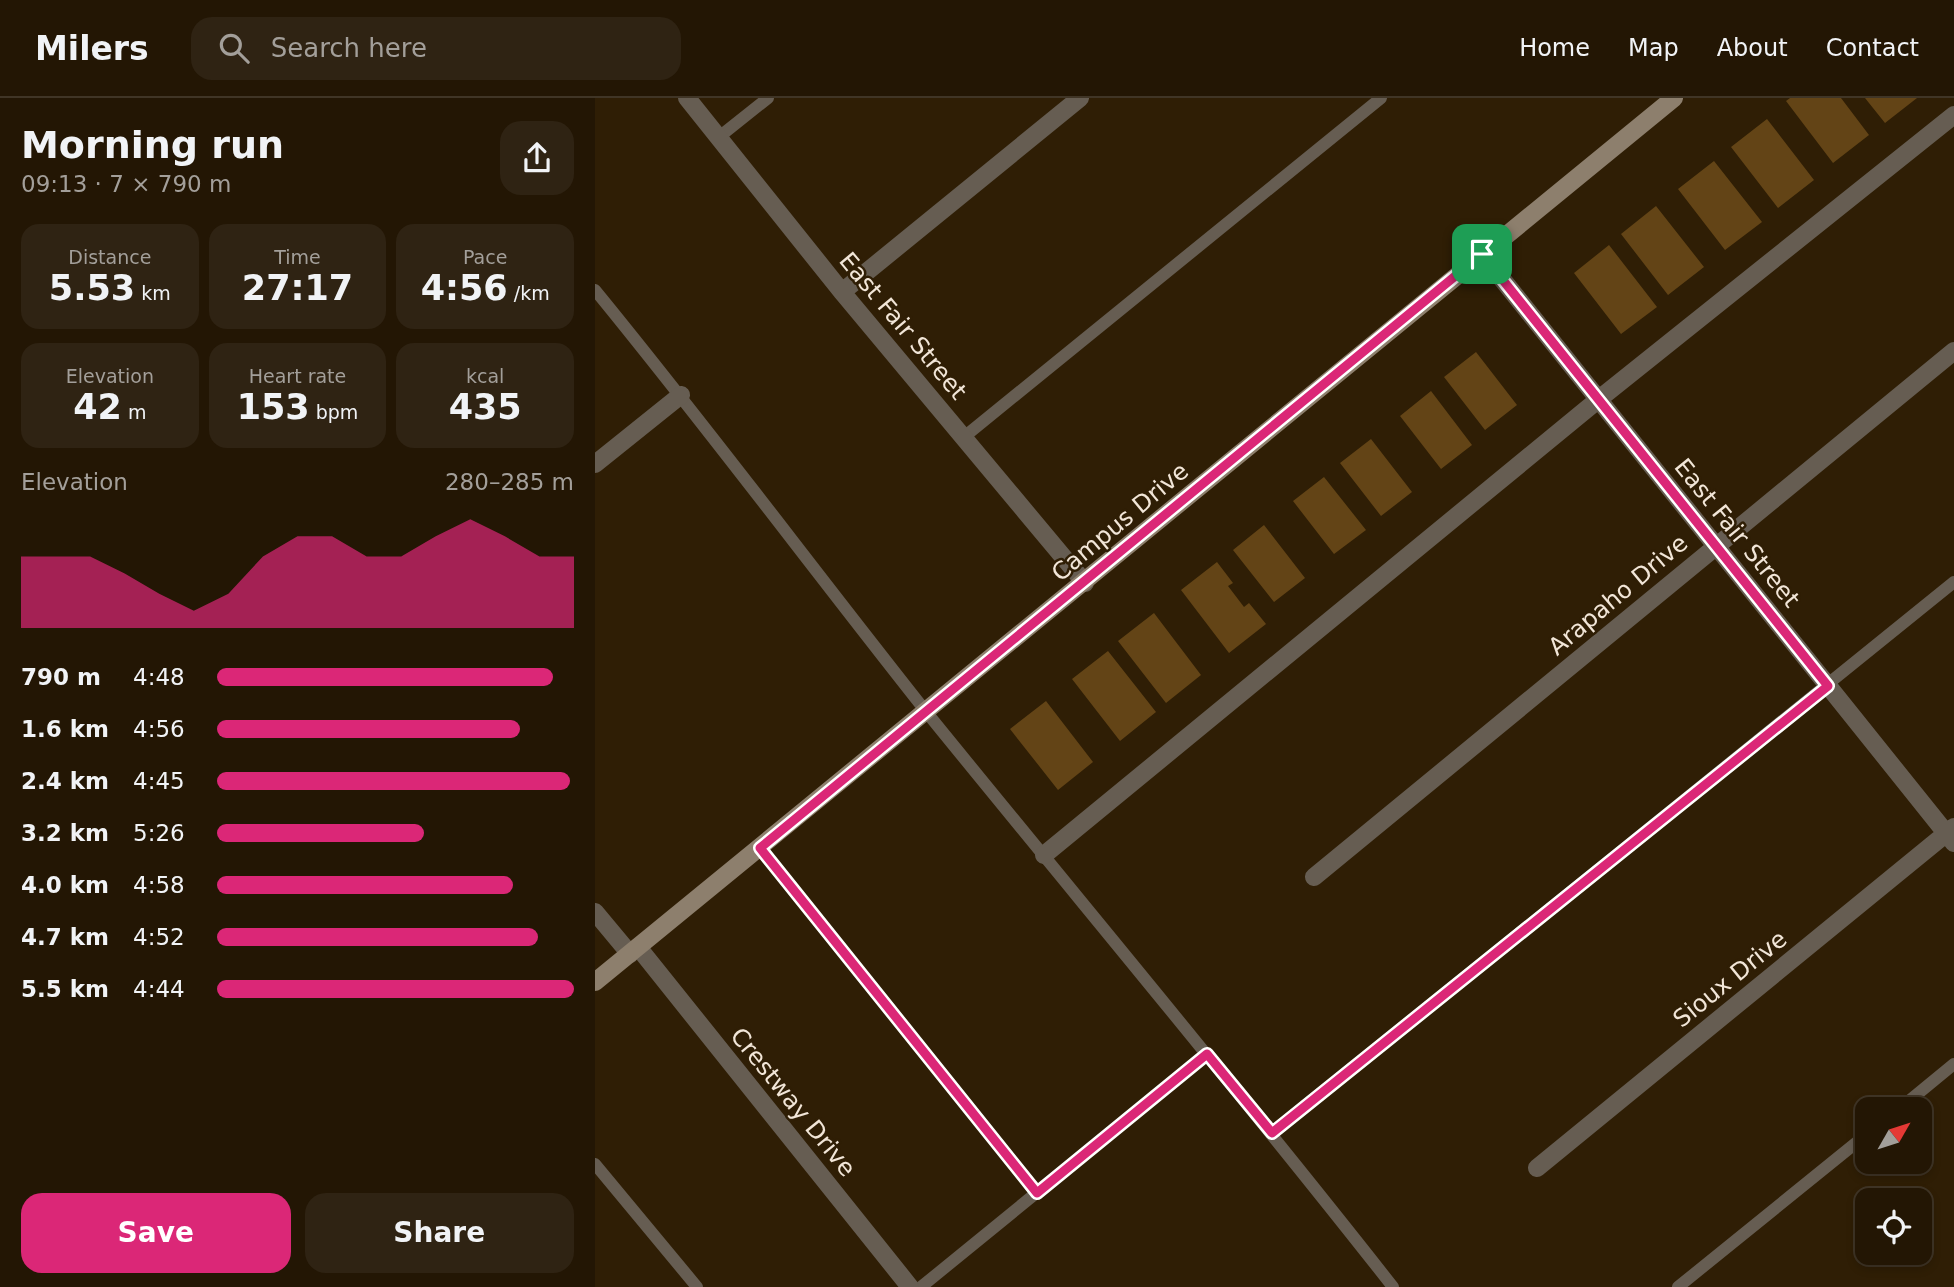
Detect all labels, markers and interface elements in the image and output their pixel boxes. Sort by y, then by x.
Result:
search box [191,17,681,80]
text: Milers [35,29,149,68]
icon: search [215,29,253,67]
text: Search here [271,33,427,63]
text: Home [1519,34,1590,62]
text: Map [1628,34,1679,62]
text: About [1717,34,1788,62]
text: Contact [1826,34,1919,62]
button: share [500,121,574,195]
text: Morning run [21,123,284,167]
text: 09:13 · 7 × 790 m [21,171,231,197]
pin [1452,224,1512,284]
icon: arrive [1463,235,1501,273]
text: Distance [68,246,151,268]
text: Time [274,246,321,268]
text: Pace [463,246,507,268]
street label: East Fair Street [834,247,972,405]
text: 5.53 [49,268,135,308]
text: 27:17 [242,268,353,308]
text: 4:56 [421,268,508,308]
text: km [135,282,171,304]
text: /km [508,282,550,304]
text: Elevation [66,365,154,387]
text: Heart rate [249,365,346,387]
text: kcal [466,365,504,387]
text: 42 [73,387,122,427]
text: 153 [237,387,310,427]
text: 435 [449,387,522,427]
text: m [122,401,146,423]
text: bpm [310,401,358,423]
street label: East Fair Street [1669,453,1805,613]
street label: Campus Drive [1046,457,1194,587]
text: Elevation [21,469,128,495]
text: 280–285 m [445,469,574,495]
street label: Arapaho Drive [1543,529,1693,661]
text: 790 m [21,664,101,690]
text: 4:48 [133,664,185,690]
text: 1.6 km [21,716,109,742]
text: 4:56 [133,716,185,742]
text: 2.4 km [21,768,109,794]
text: 4:45 [133,768,185,794]
text: 3.2 km [21,820,109,846]
text: 5:26 [133,820,185,846]
text: 4.0 km [21,872,109,898]
text: 4:58 [133,872,185,898]
text: 4.7 km [21,924,109,950]
text: 4:52 [133,924,185,950]
street label: Sioux Drive [1668,925,1792,1033]
text: 5.5 km [21,976,109,1002]
text: 4:44 [133,976,185,1002]
street label: Crestway Drive [725,1022,861,1182]
north arrow [1855,1097,1932,1174]
map controls [1855,1097,1932,1265]
button: locate [1855,1188,1932,1265]
button: Save [21,1193,291,1273]
button: Share [305,1193,574,1273]

